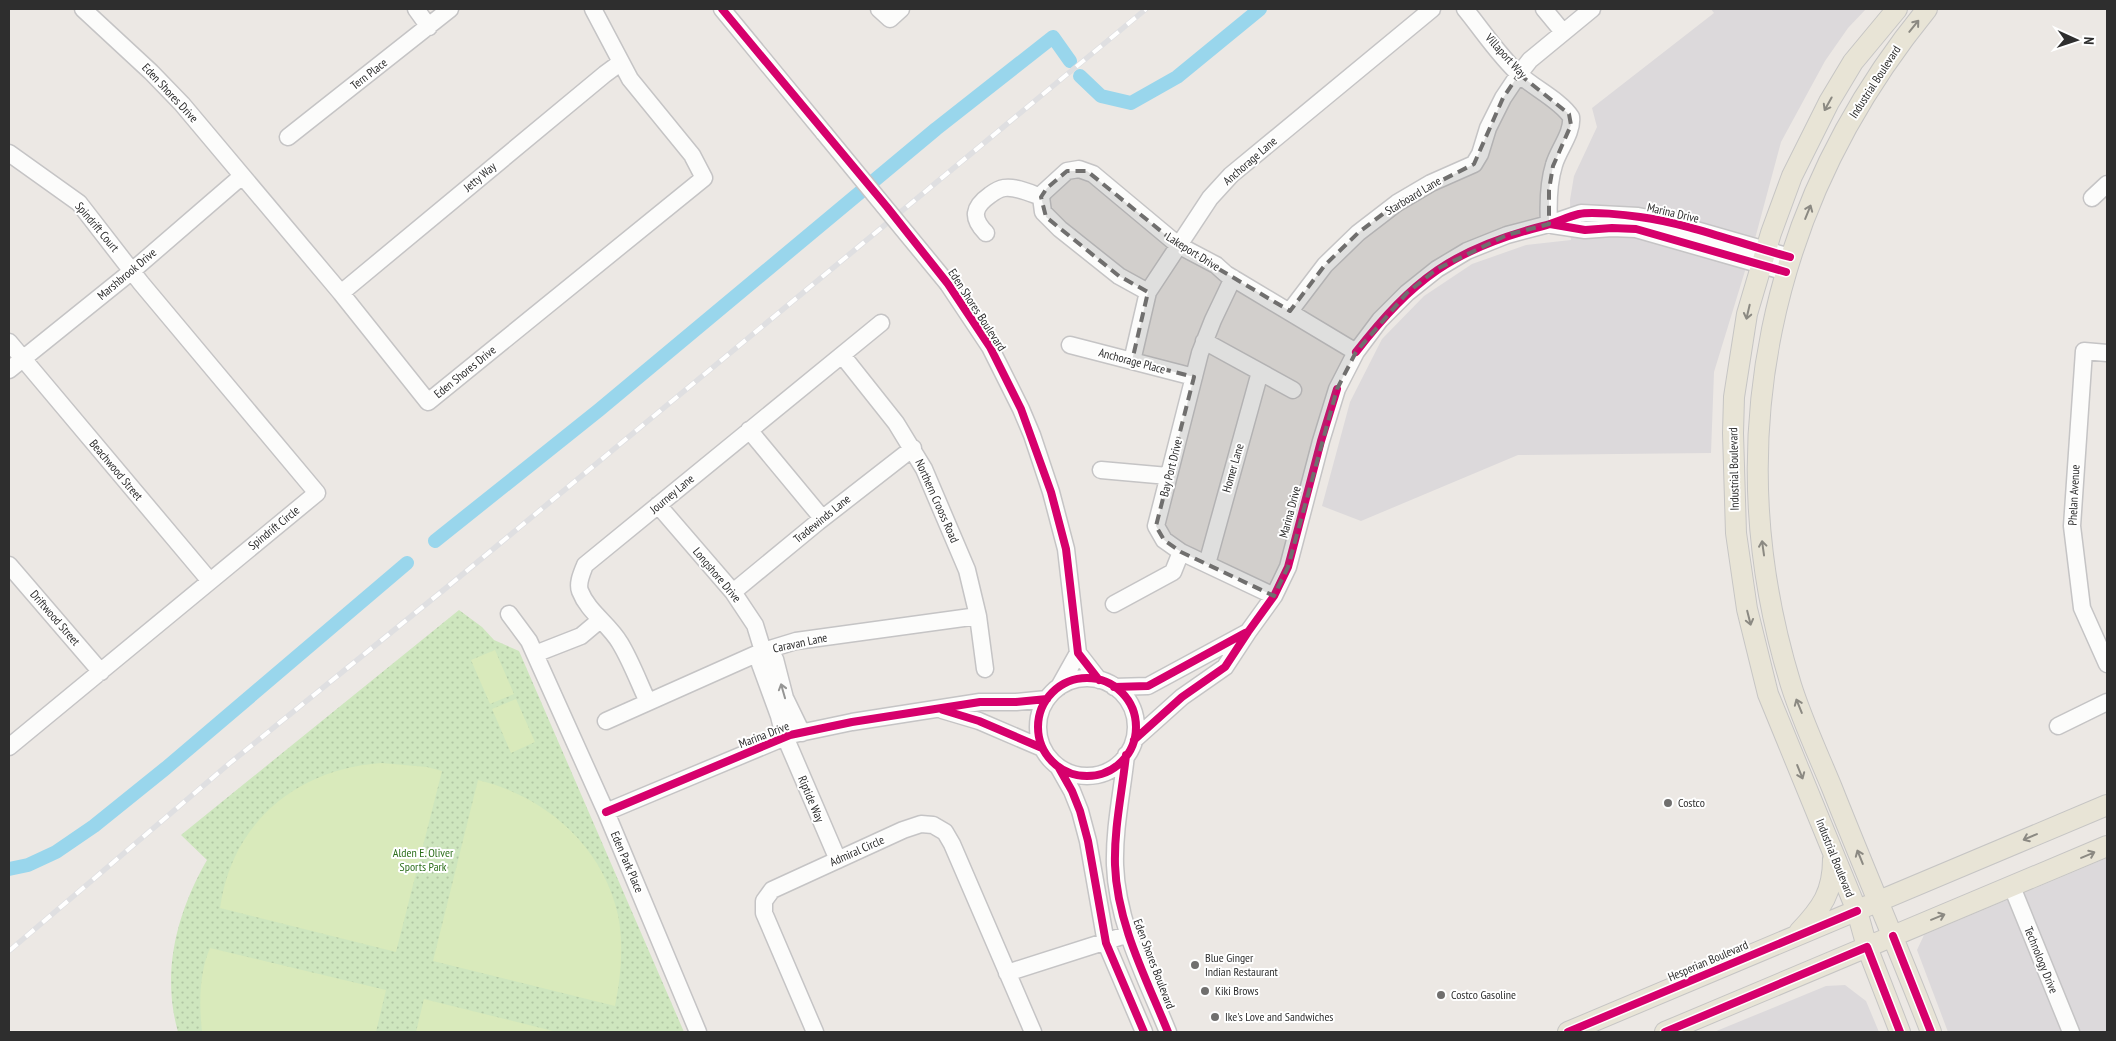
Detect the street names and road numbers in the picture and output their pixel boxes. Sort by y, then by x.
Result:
street label: Villaport Way [1482,29,1531,82]
street label: Industrial Boulevard [1846,43,1904,121]
street label: Tern Place [347,55,390,93]
street label: Eden Shores Drive [139,60,202,125]
street label: Anchorage Lane [1220,133,1280,188]
street label: Jetty Way [460,158,499,195]
street label: Starboard Lane [1382,173,1443,218]
street label: Spindrift Court [72,199,123,255]
street label: Marina Drive [1646,199,1701,226]
street label: Lakeport Drive [1164,229,1223,274]
street label: Marshbrook Drive [94,244,159,303]
street label: Eden Shores Boulevard [945,266,1010,354]
street label: Eden Shores Drive [431,342,499,401]
street label: Anchorage Place [1097,344,1167,377]
street label: Industrial Boulevard [1725,427,1742,511]
street label: Beachwood Street [87,436,147,504]
street label: Bay Port Drive [1156,438,1185,498]
street label: Homer Lane [1218,442,1247,494]
street label: Northern Crooss Road [912,457,963,545]
street label: Phelan Avenue [2064,464,2083,526]
street label: Journey Lane [646,471,697,517]
street label: Marina Drive [1275,484,1304,539]
street label: Tradewinds Lane [790,491,853,546]
street label: Spindrift Circle [245,502,302,553]
street label: Longshore Drive [690,544,745,605]
street label: Driftwood Street [27,587,84,649]
street label: Caravan Lane [771,629,829,656]
street label: Marina Drive [737,718,791,751]
street label: Riptide Way [795,773,828,825]
street label: Industrial Boulevard [1813,816,1858,899]
street label: Eden Park Place [608,829,647,895]
street label: Admiral Circle [827,832,886,869]
street label: Eden Shores Boulevard [1130,917,1179,1011]
street label: Technology Drive [2021,924,2062,995]
street label: Hesperian Boulevard [1665,937,1750,984]

